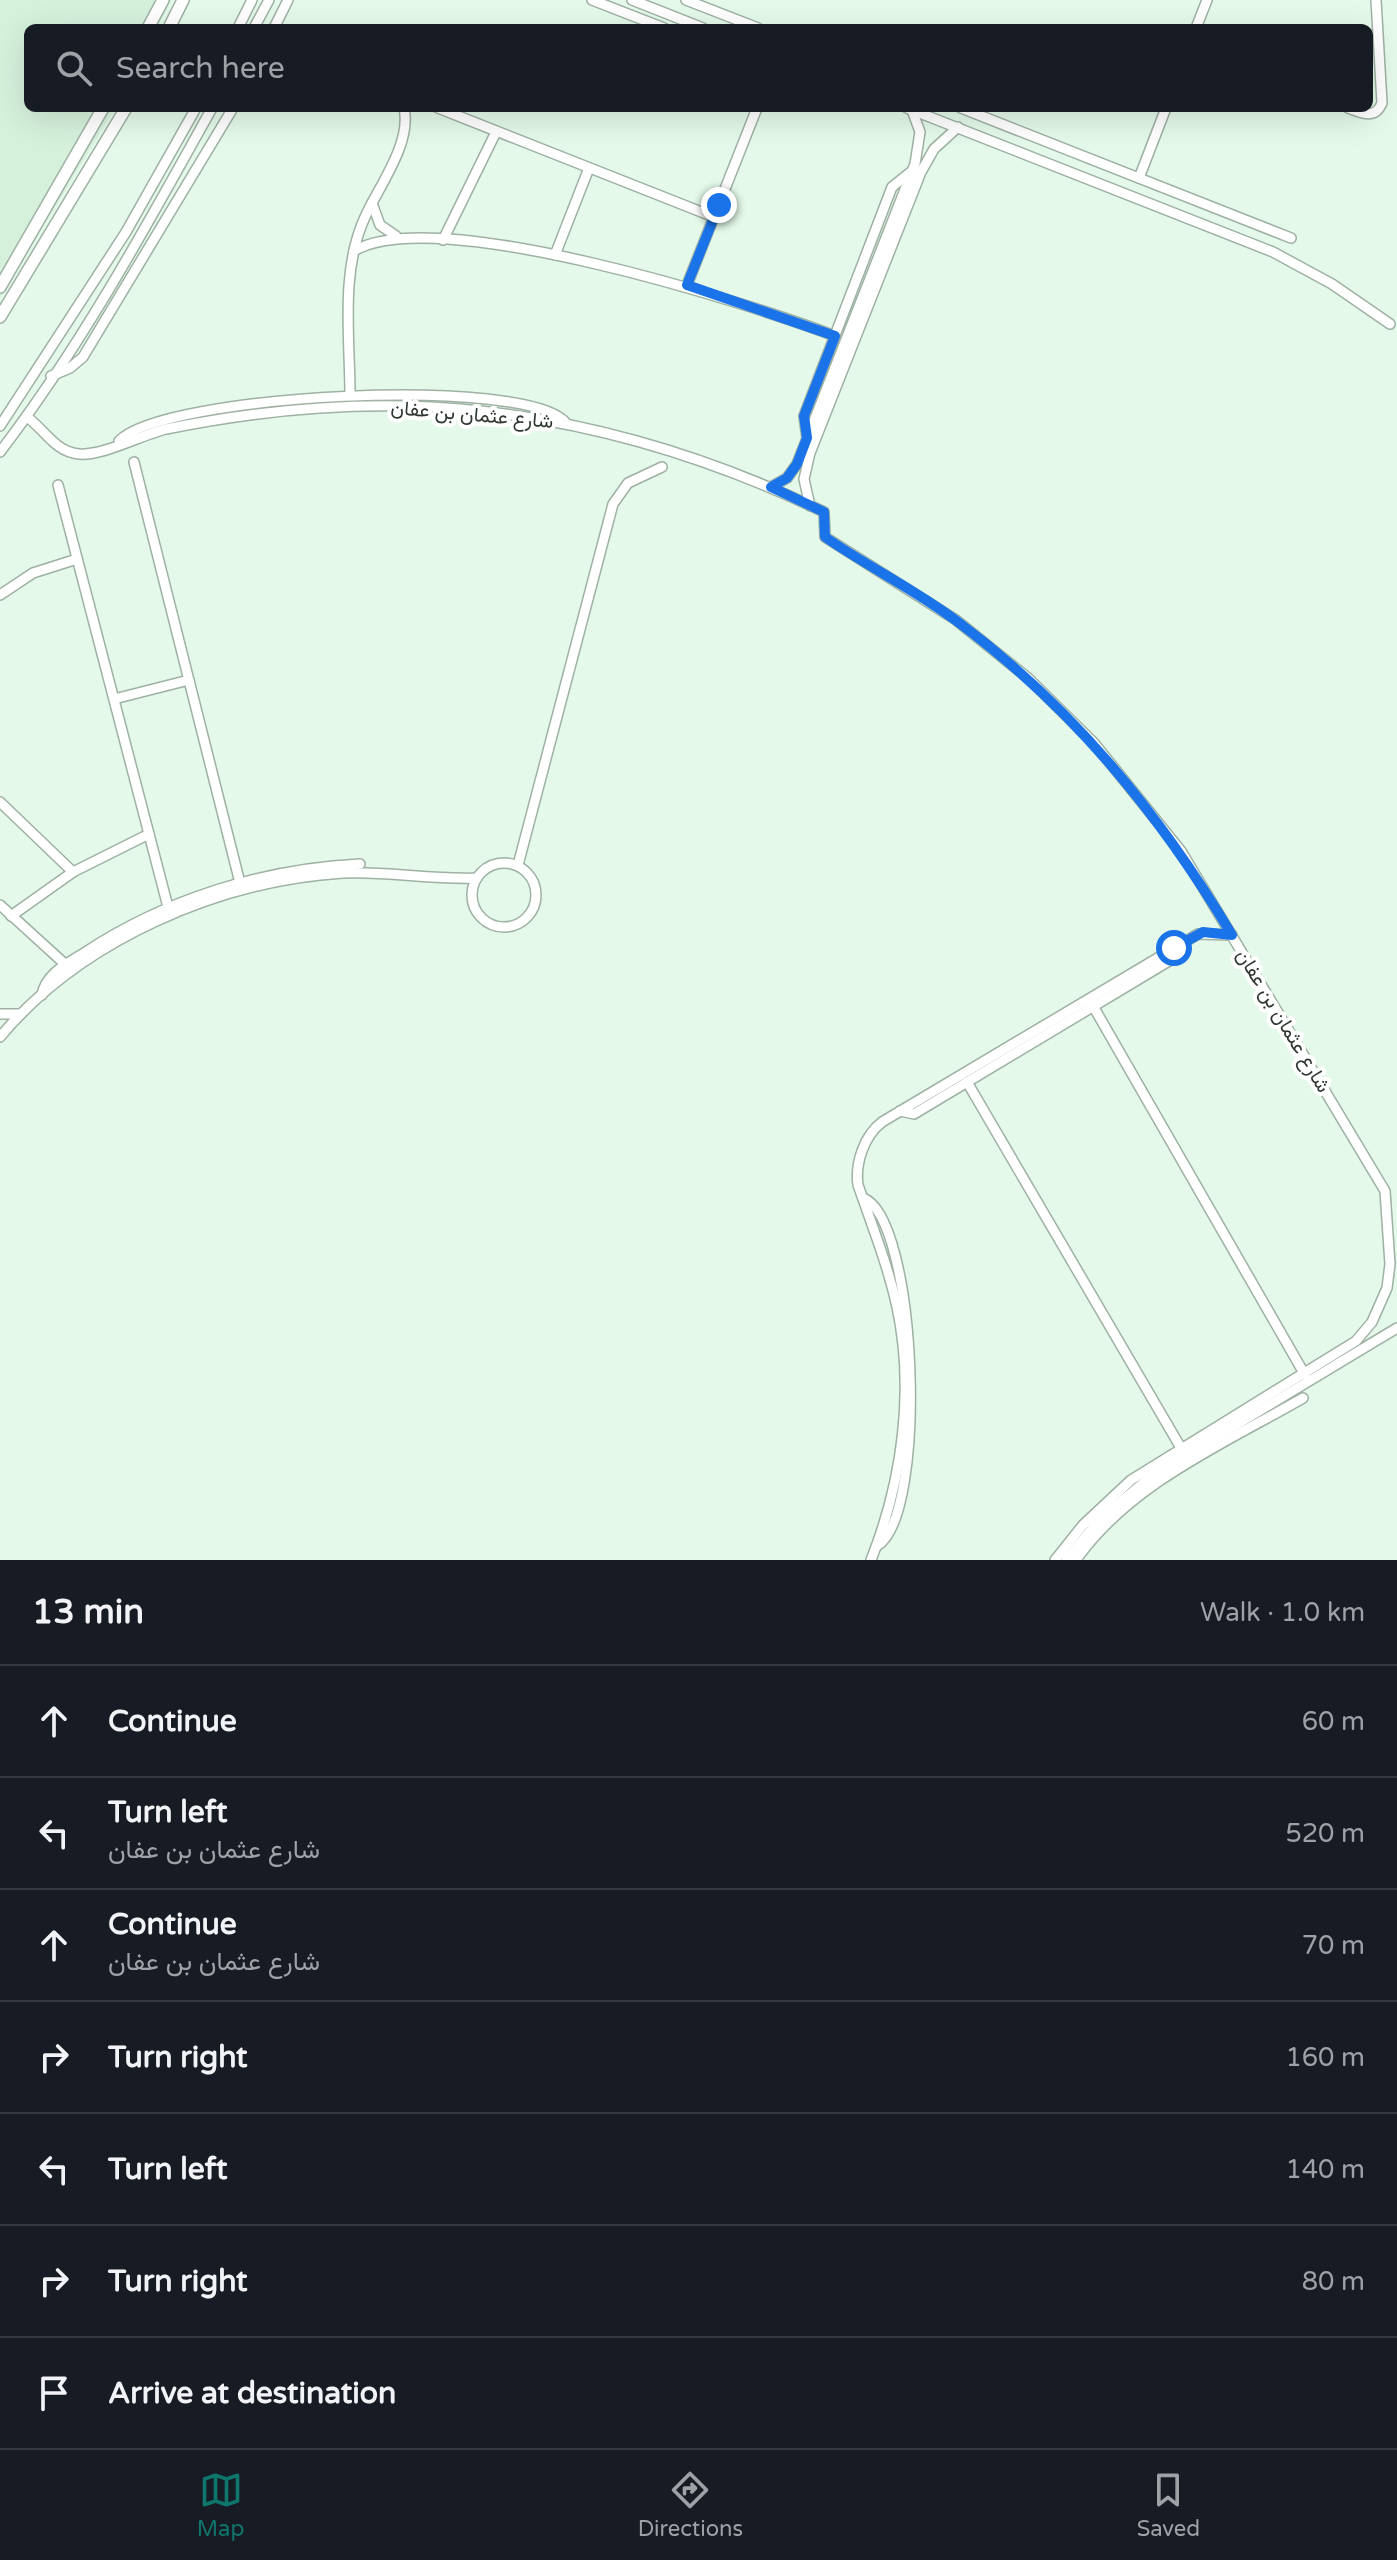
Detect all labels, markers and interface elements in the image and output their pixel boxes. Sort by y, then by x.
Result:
search box [24,24,1373,112]
icon: search [52,46,96,90]
text: Search here [116,50,285,87]
route end [701,187,737,223]
street label: شارع عثمان بن عفان [390,396,554,435]
route start [1156,930,1192,966]
street label: شارع عثمان بن عفان [1230,945,1335,1098]
text: 13 min [32,1592,144,1633]
text: Walk · 1.0 km [1200,1597,1365,1628]
icon: ahead [32,1699,76,1743]
text: Continue [108,1703,237,1740]
text: 60 m [1302,1706,1365,1737]
text: Turn left [108,1794,227,1831]
icon: left [32,1811,76,1855]
text: 520 m [1285,1818,1365,1849]
text: شارع عثمان بن عفان [108,1834,320,1865]
text: Continue [108,1906,237,1943]
icon: ahead [32,1923,76,1967]
text: 70 m [1302,1930,1365,1961]
text: شارع عثمان بن عفان [108,1946,320,1977]
icon: right [32,2035,76,2079]
text: Turn right [108,2039,248,2076]
text: 160 m [1285,2042,1365,2073]
icon: left [32,2147,76,2191]
text: Turn left [108,2151,227,2188]
text: 140 m [1285,2154,1365,2185]
icon: right [32,2259,76,2303]
text: Turn right [108,2263,248,2300]
text: 80 m [1302,2266,1365,2297]
icon: arrive [32,2371,76,2415]
text: Arrive at destination [108,2375,396,2412]
tab: Map [197,2468,244,2542]
tab: Directions [638,2468,743,2542]
tab: Saved [1137,2468,1200,2542]

